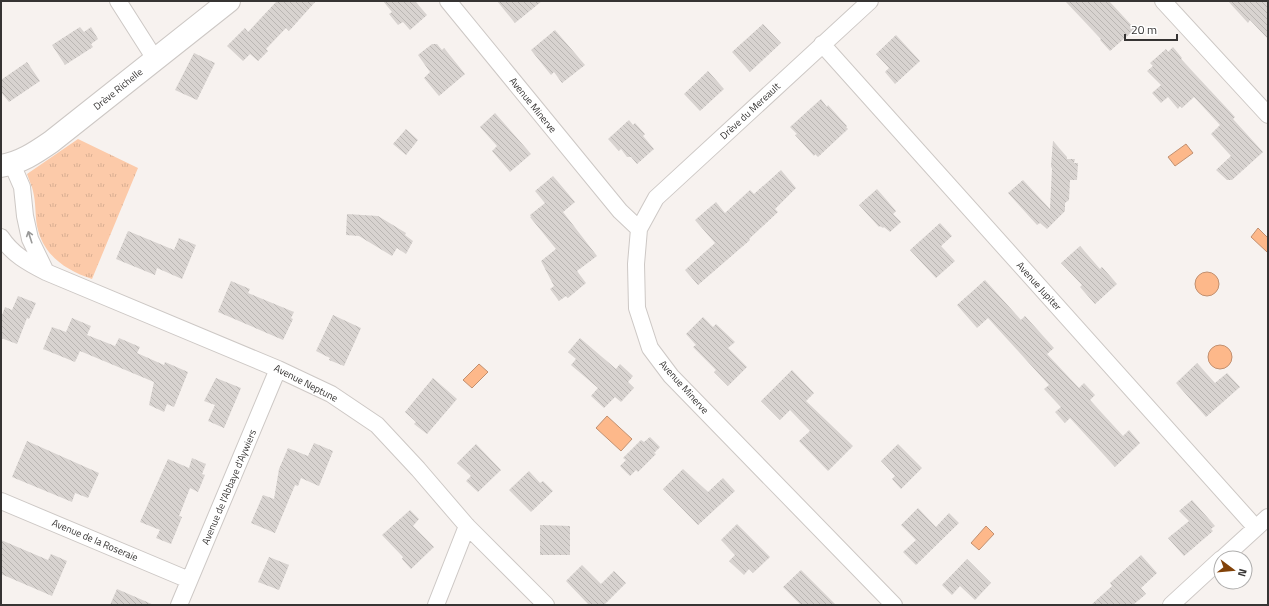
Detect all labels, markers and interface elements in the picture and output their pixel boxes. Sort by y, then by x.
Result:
scale bar [1125,16,1177,42]
text: 20 m [1131,20,1157,39]
street label: Drève Richelle [90,64,146,114]
street label: Avenue Minerve [506,74,560,136]
street label: Drève du Mereault [717,79,784,143]
one-way arrow [26,230,33,243]
street label: Avenue Jupiter [1013,258,1065,314]
street label: Avenue Minerve [656,357,712,417]
street label: Avenue Neptune [272,360,340,406]
street label: Avenue de l'Abbaye d'Aywiers [198,427,260,547]
street label: Avenue de la Roseraie [50,515,140,565]
north arrow [1213,550,1253,590]
text: N [1234,567,1251,579]

